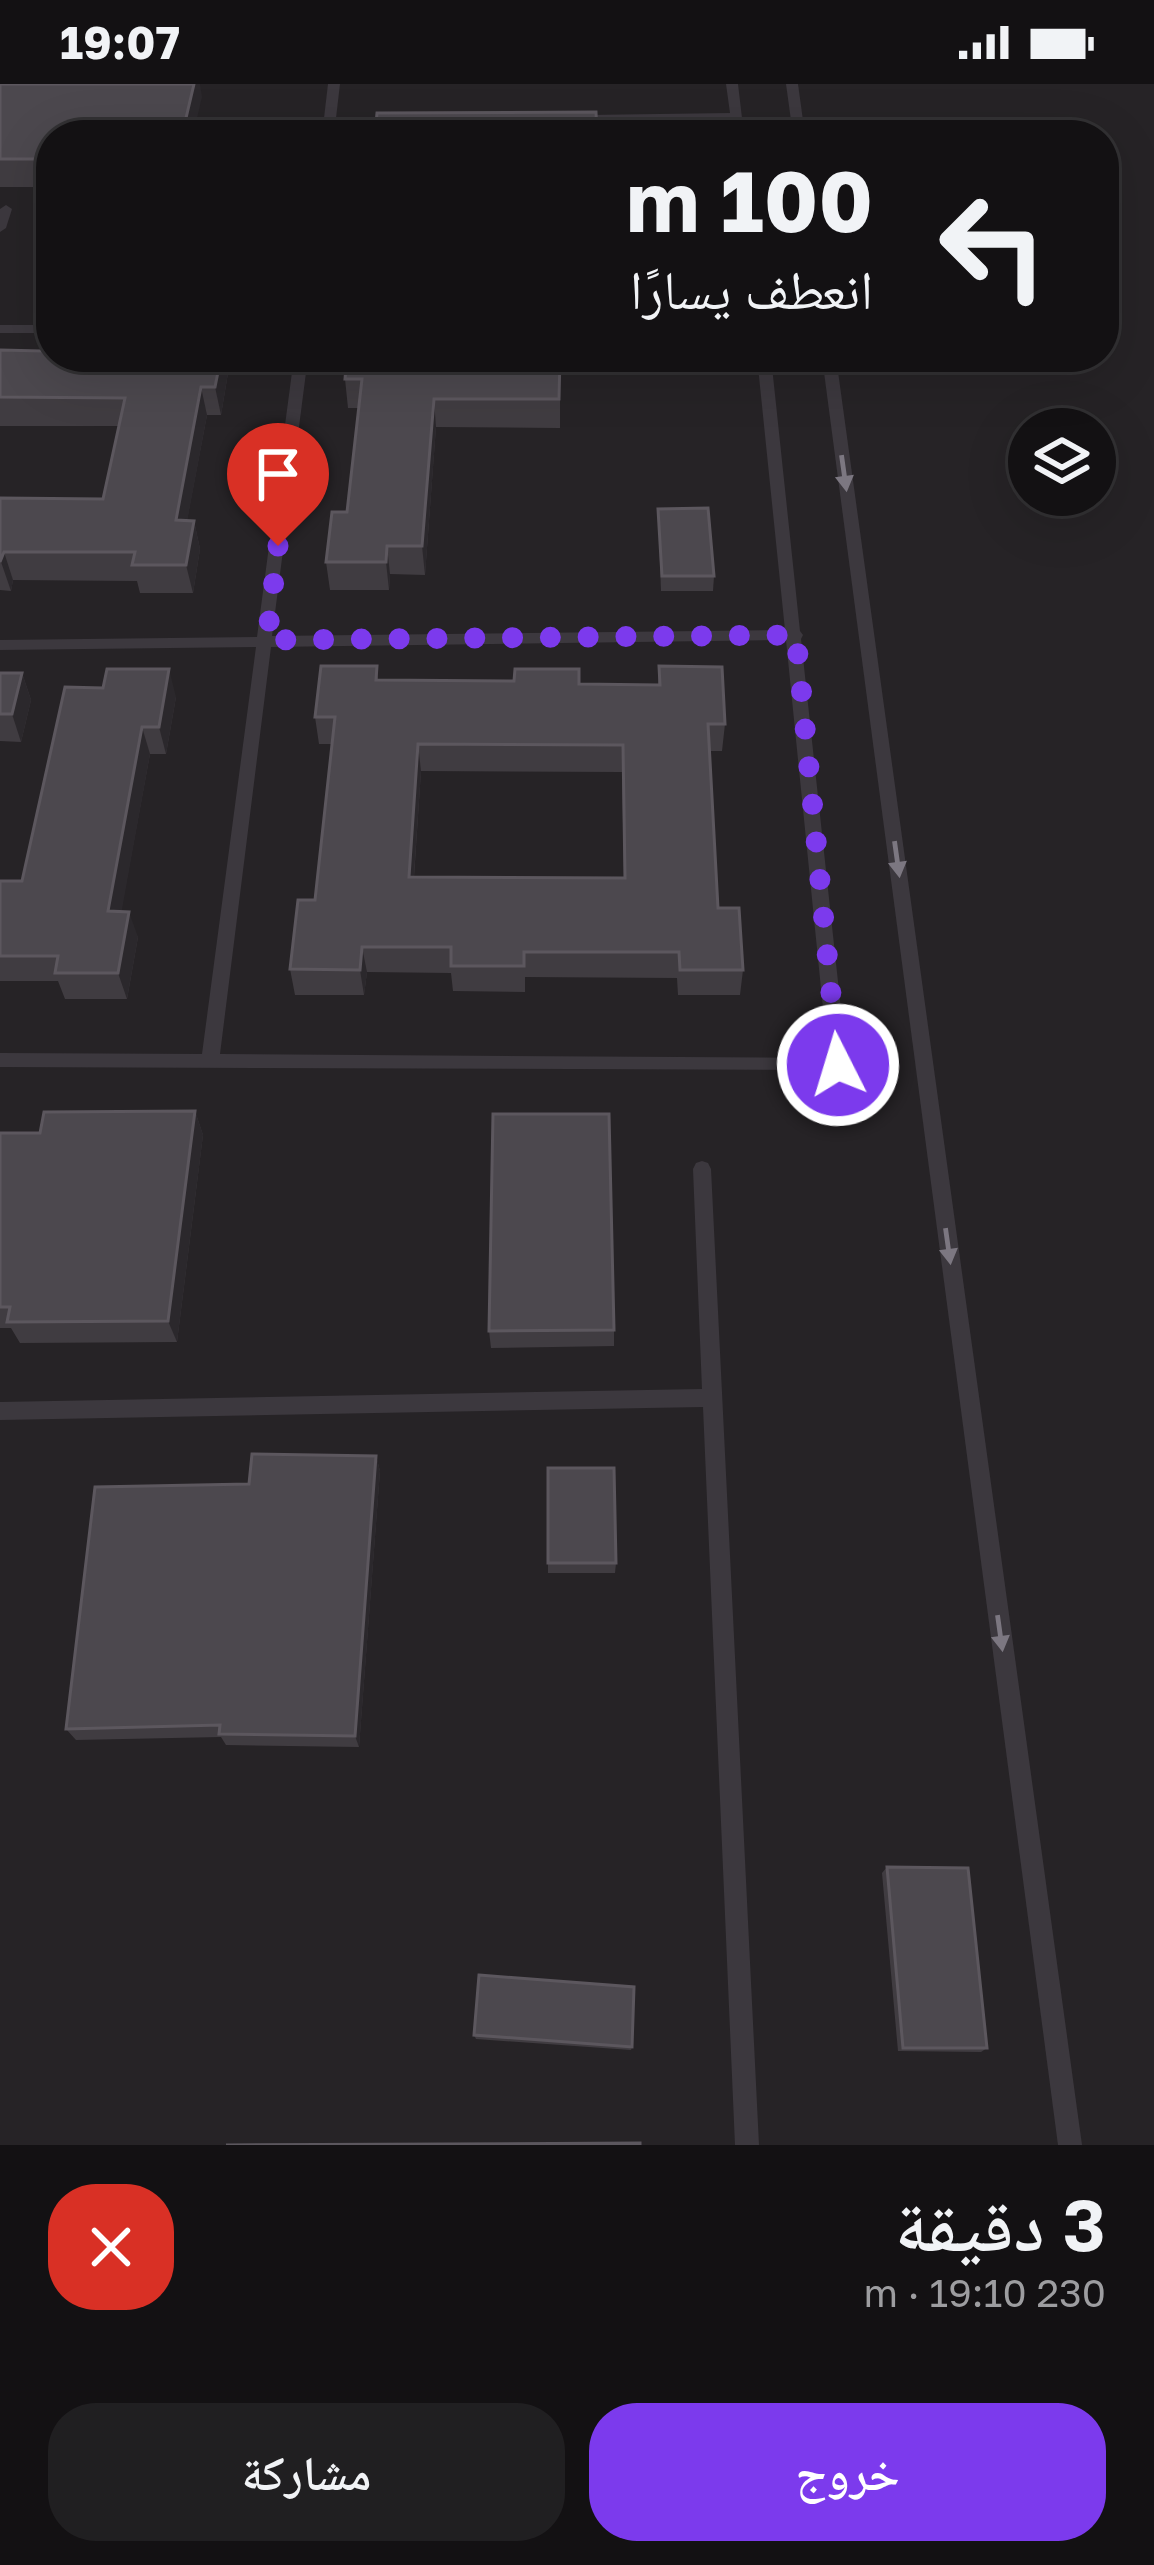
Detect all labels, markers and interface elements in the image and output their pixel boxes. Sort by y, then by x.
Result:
text: 19:07 [60,15,180,69]
text: 100 m [626,150,873,250]
icon: left [915,168,1071,324]
text: انعطف يسارًا [630,256,873,321]
map controls [1008,408,1116,516]
button: layers [1008,408,1116,516]
pin [227,423,329,546]
icon: arrive [245,441,311,507]
one-way arrow [835,455,854,492]
one-way arrow [887,841,906,879]
position arrow [775,1002,901,1128]
one-way arrow [939,1228,958,1265]
one-way arrow [991,1614,1010,1652]
text: 3 دقيقة [895,2180,1106,2267]
button: close [48,2184,174,2310]
text: 230 m · 19:10 [864,2269,1106,2316]
button: مشاركة [48,2403,565,2541]
button: خروج [589,2403,1106,2541]

